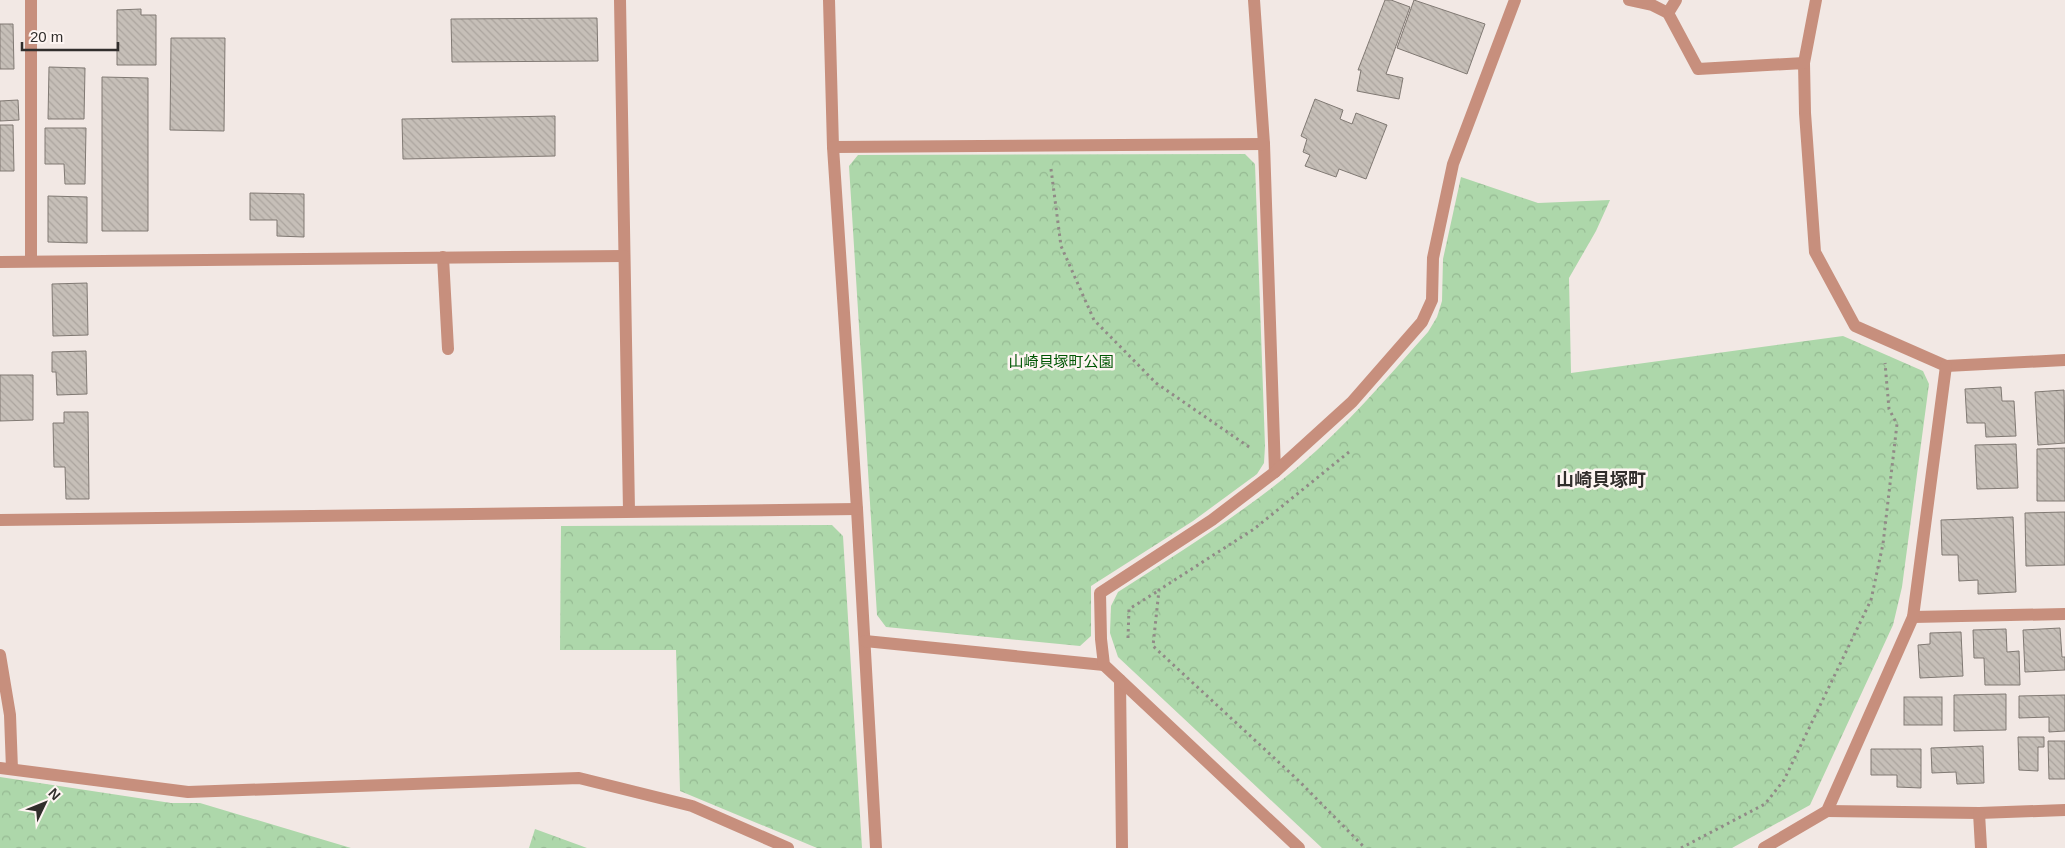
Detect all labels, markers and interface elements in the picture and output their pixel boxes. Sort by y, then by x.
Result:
scale bar [22,20,119,52]
text: 20 m [30,28,63,45]
park label: 山崎貝塚町公園 [1008,353,1114,370]
district label: 山崎貝塚町 [1556,470,1646,490]
north arrow [20,778,70,828]
text: N [45,785,64,803]

